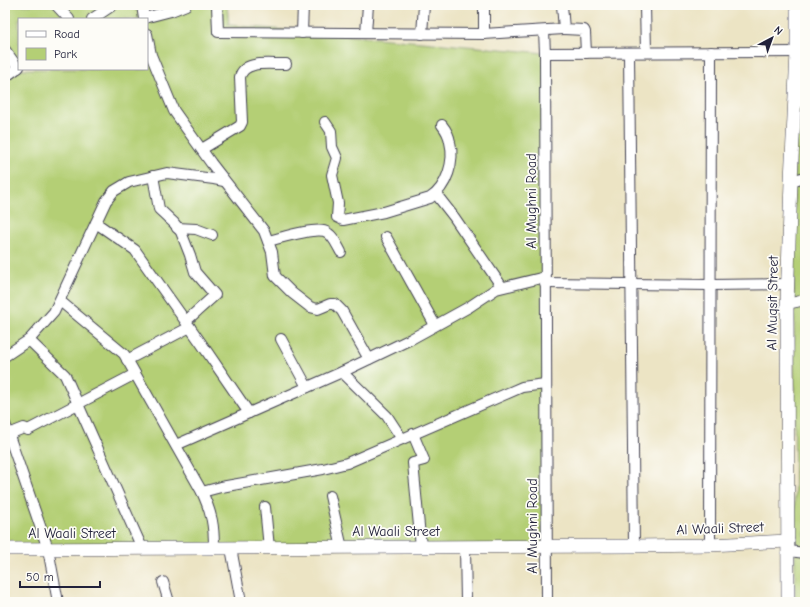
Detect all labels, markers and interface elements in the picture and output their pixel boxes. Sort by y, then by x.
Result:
legend [18,18,148,70]
north arrow [752,18,792,58]
text: N [771,24,785,38]
text: Road [54,27,80,41]
text: Park [54,47,77,61]
street label: Al Mughni Road [523,153,540,249]
street label: Al Muqsit Street [763,254,782,351]
street label: Al Mughni Road [524,478,541,574]
street label: Al Waali Street [676,518,765,539]
street label: Al Waali Street [352,523,441,540]
street label: Al Waali Street [28,525,117,542]
scale bar [20,563,100,589]
text: 50 m [26,570,54,584]

